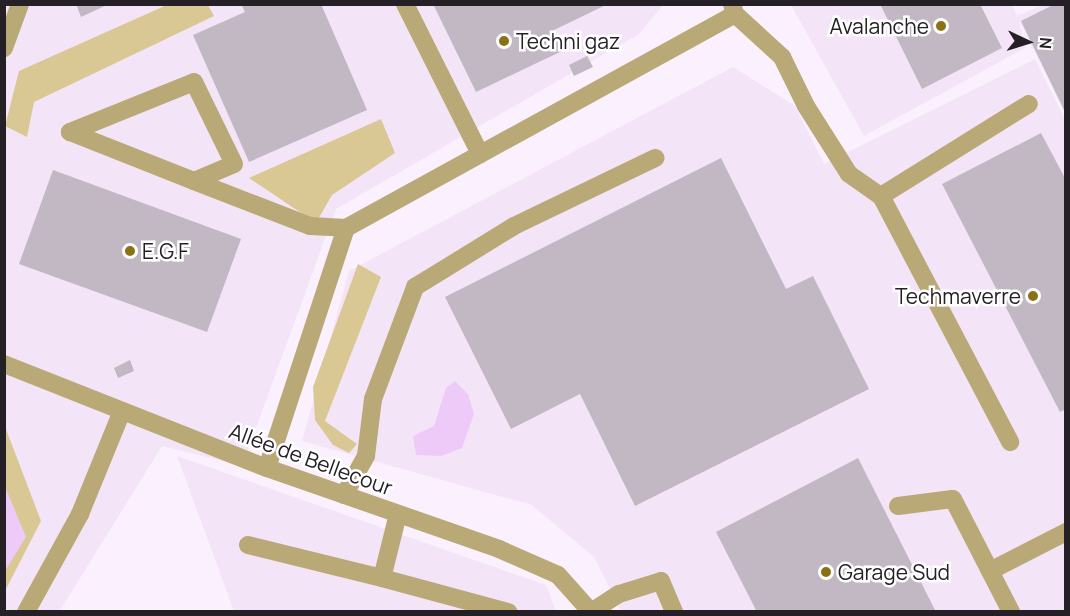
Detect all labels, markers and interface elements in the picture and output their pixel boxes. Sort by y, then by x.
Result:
north arrow [998,12,1058,72]
place label: Avalanche [829,13,929,39]
marker: Avalanche [934,19,948,33]
place label: Techni gaz [516,28,620,54]
marker: Techni gaz [497,34,511,48]
text: N [1035,37,1057,50]
place label: E.G.F [142,238,189,264]
marker: E.G.F [123,244,137,258]
place label: Techmaverre [895,283,1021,309]
marker: Techmaverre [1026,289,1040,303]
street label: Allée de Bellecour [226,418,396,500]
place label: Garage Sud [838,559,950,585]
marker: Garage Sud [819,565,833,579]

